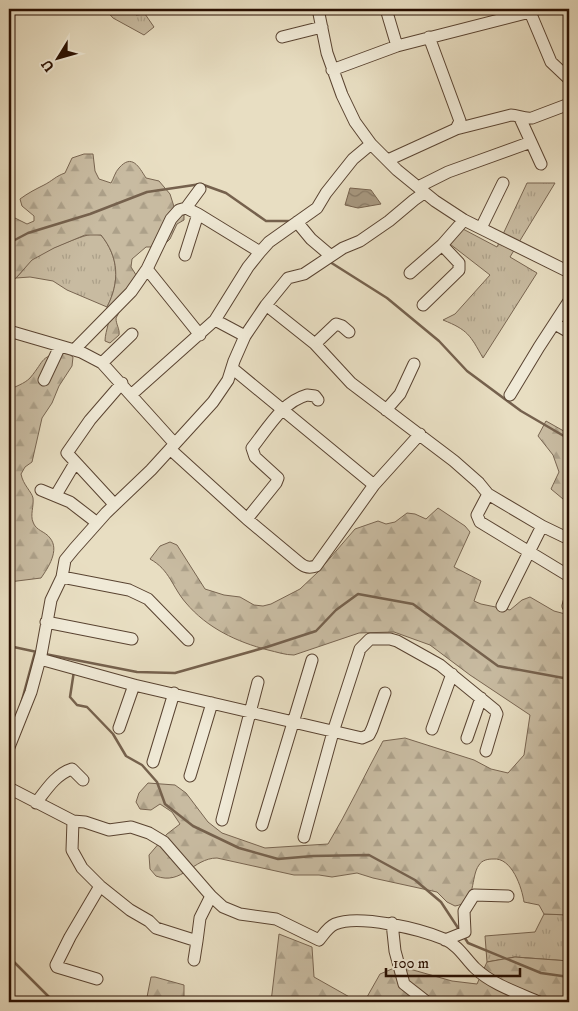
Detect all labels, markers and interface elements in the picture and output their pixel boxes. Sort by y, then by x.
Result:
north arrow [32,32,82,82]
text: U [38,55,59,75]
scale bar [386,946,519,978]
text: 100 m [393,954,429,973]

